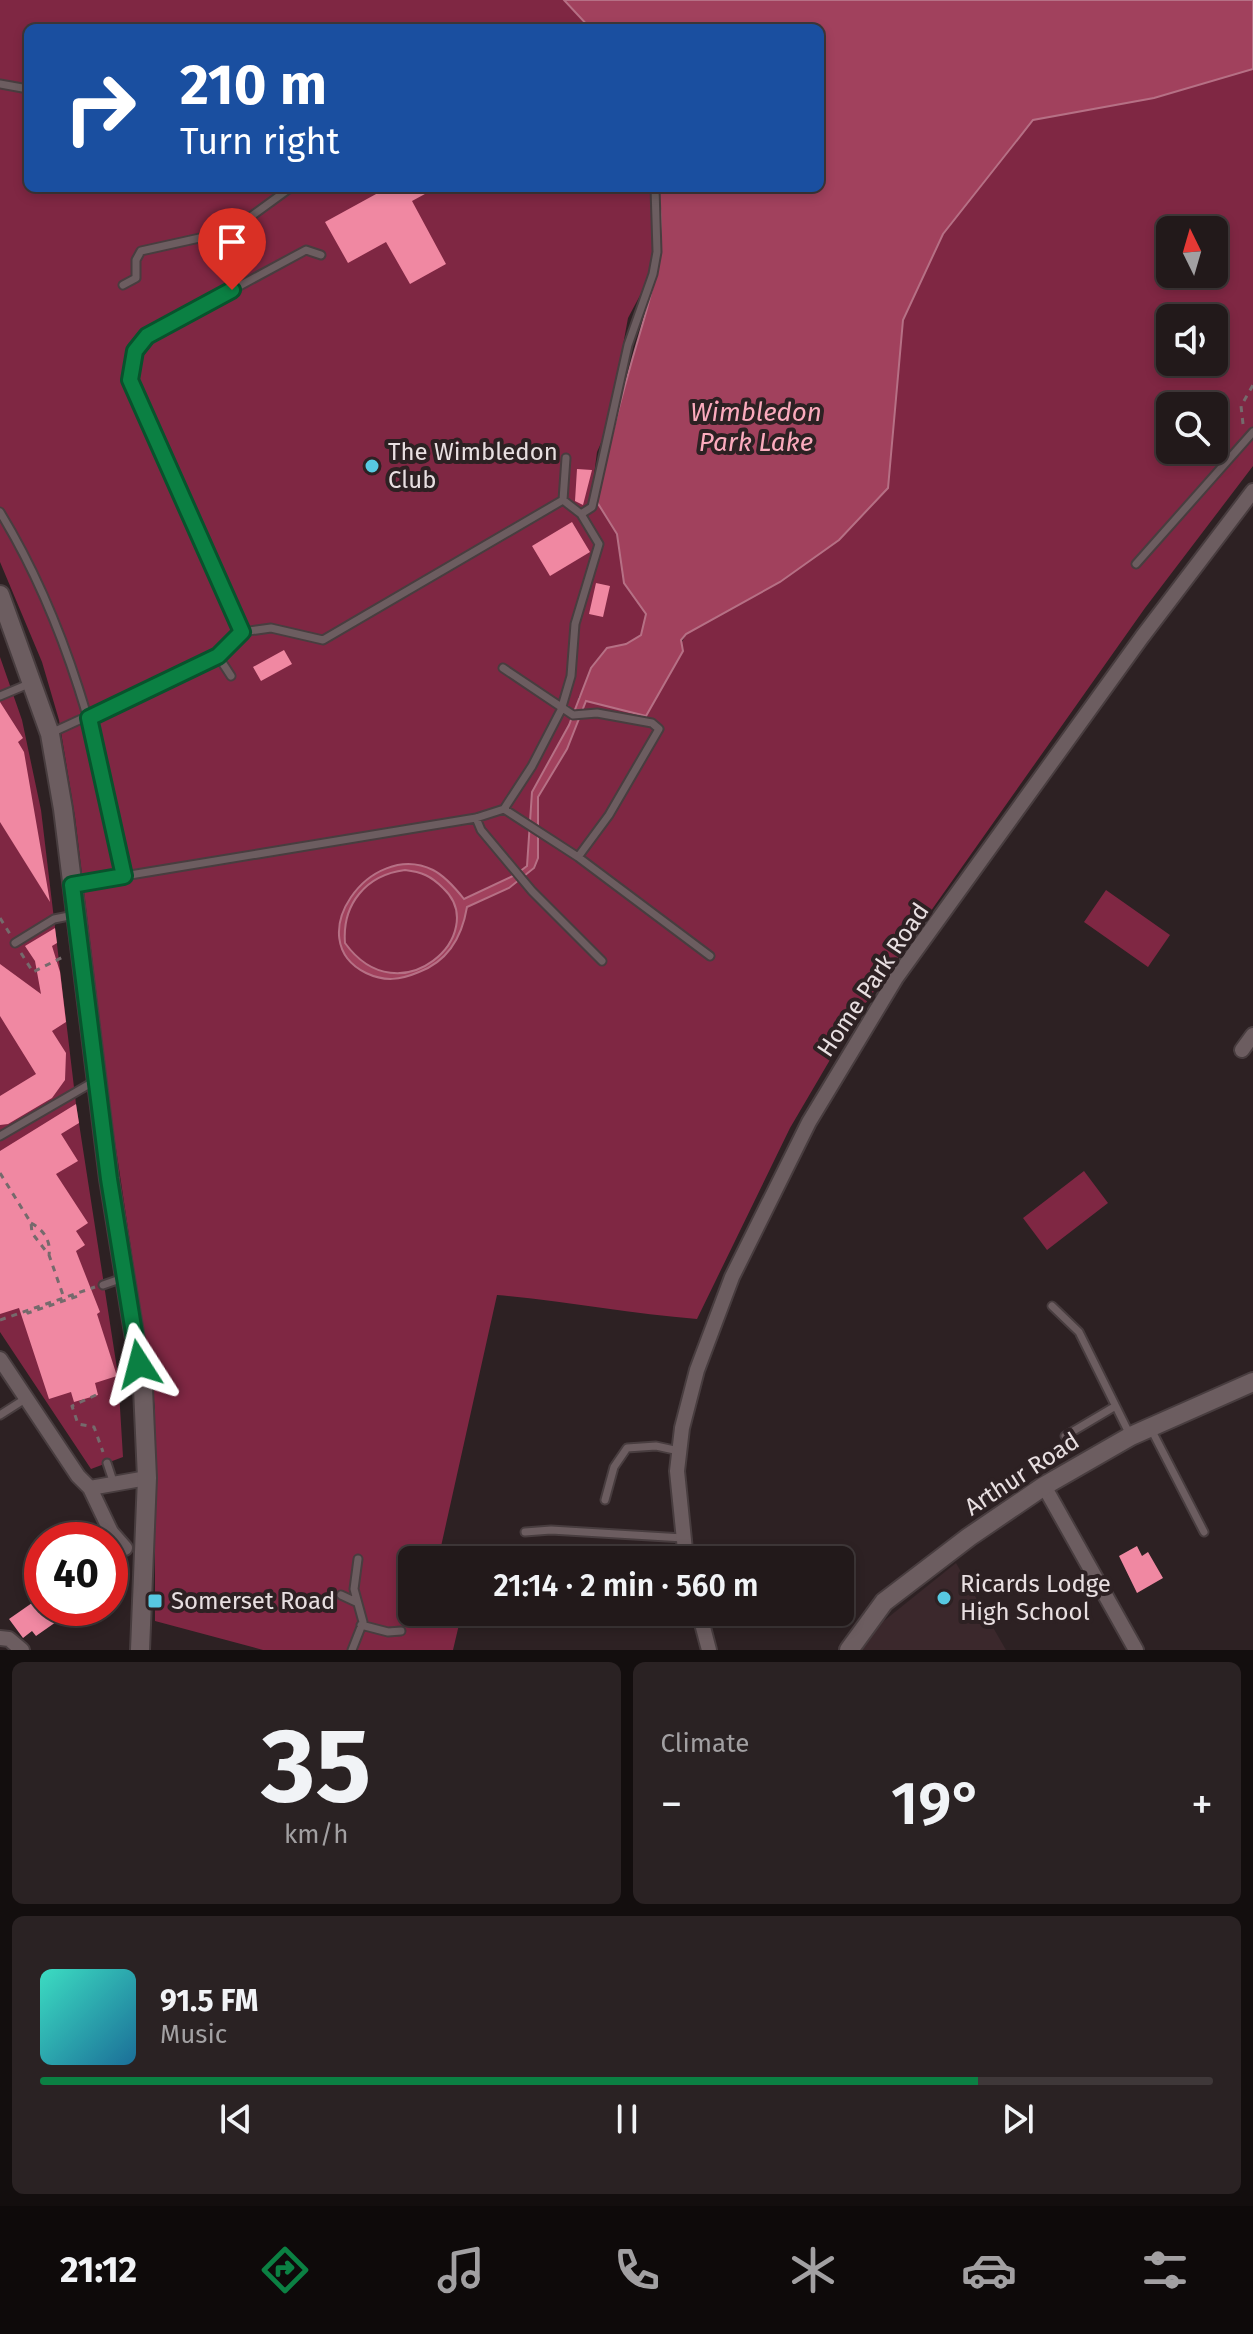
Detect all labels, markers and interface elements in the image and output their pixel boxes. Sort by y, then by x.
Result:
text: 210 m [180,52,327,119]
icon: right [48,56,152,160]
text: Turn right [180,120,340,164]
pin [198,208,266,290]
north arrow [1156,216,1228,288]
map controls [1156,216,1228,464]
icon: arrive [210,220,254,264]
button: sound [1156,304,1228,376]
button: search [1156,392,1228,464]
water label: Wimbledon Park Lake [690,397,822,458]
place label: The Wimbledon Club [388,438,558,494]
marker: The Wimbledon Club [363,457,381,475]
street label: Home Park Road [811,898,935,1062]
position arrow [97,1322,181,1406]
street label: Arthur Road [960,1427,1084,1521]
speed limit sign: 40 [24,1522,128,1626]
text: 21:14 · 2 min · 560 m [493,1568,759,1604]
place label: Ricards Lodge High School [960,1570,1111,1626]
place label: Somerset Road [171,1587,335,1615]
marker: Ricards Lodge High School [935,1589,953,1607]
marker: Somerset Road [146,1592,164,1610]
text: 35 [261,1704,371,1829]
text: Climate [661,1728,749,1759]
text: 19° [891,1768,983,1840]
text: − [661,1778,683,1831]
text: + [1191,1778,1213,1831]
text: km/h [284,1819,348,1850]
text: 91.5 FM [160,1983,258,2019]
text: Music [160,2019,227,2050]
icon: previous [214,2097,258,2141]
icon: pause [605,2097,649,2141]
icon: next [996,2097,1040,2141]
icon: directions [257,2242,313,2298]
icon: music [433,2242,489,2298]
icon: phone [609,2242,665,2298]
icon: climate [785,2242,841,2298]
icon: car [961,2242,1017,2298]
icon: filters [1137,2242,1193,2298]
text: 21:12 [60,2248,137,2292]

